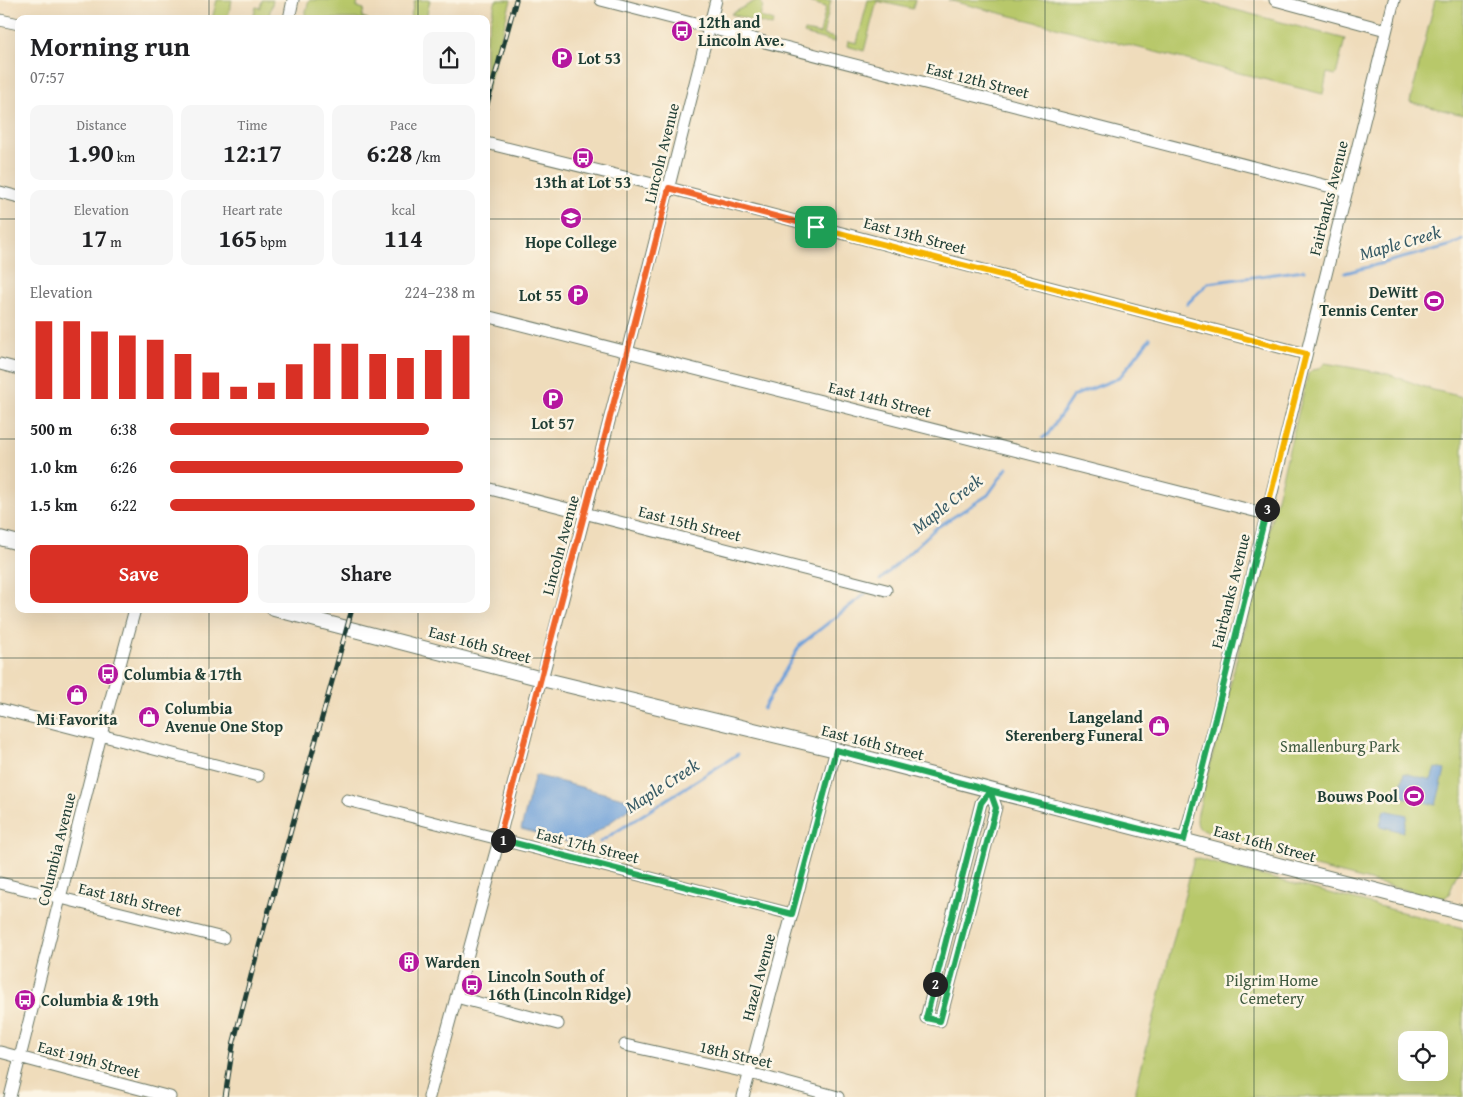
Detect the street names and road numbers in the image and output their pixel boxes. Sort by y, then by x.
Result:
street label: East 12th Street [924,56,1032,104]
street label: Lincoln Avenue [637,100,685,206]
street label: Fairbanks Avenue [1302,138,1354,258]
street label: East 13th Street [861,210,969,260]
street label: East 14th Street [826,375,934,423]
street label: Lincoln Avenue [535,492,585,598]
street label: East 15th Street [636,499,744,547]
street label: Fairbanks Avenue [1204,531,1256,651]
street label: East 16th Street [426,619,534,669]
street label: East 16th Street [819,718,927,766]
street label: Columbia Avenue [30,790,82,908]
street label: East 16th Street [1211,818,1319,868]
street label: East 17th Street [534,821,642,869]
street label: East 18th Street [76,875,184,923]
street label: Hazel Avenue [735,930,781,1024]
street label: East 19th Street [35,1034,143,1084]
street label: 18th Street [697,1034,775,1074]

